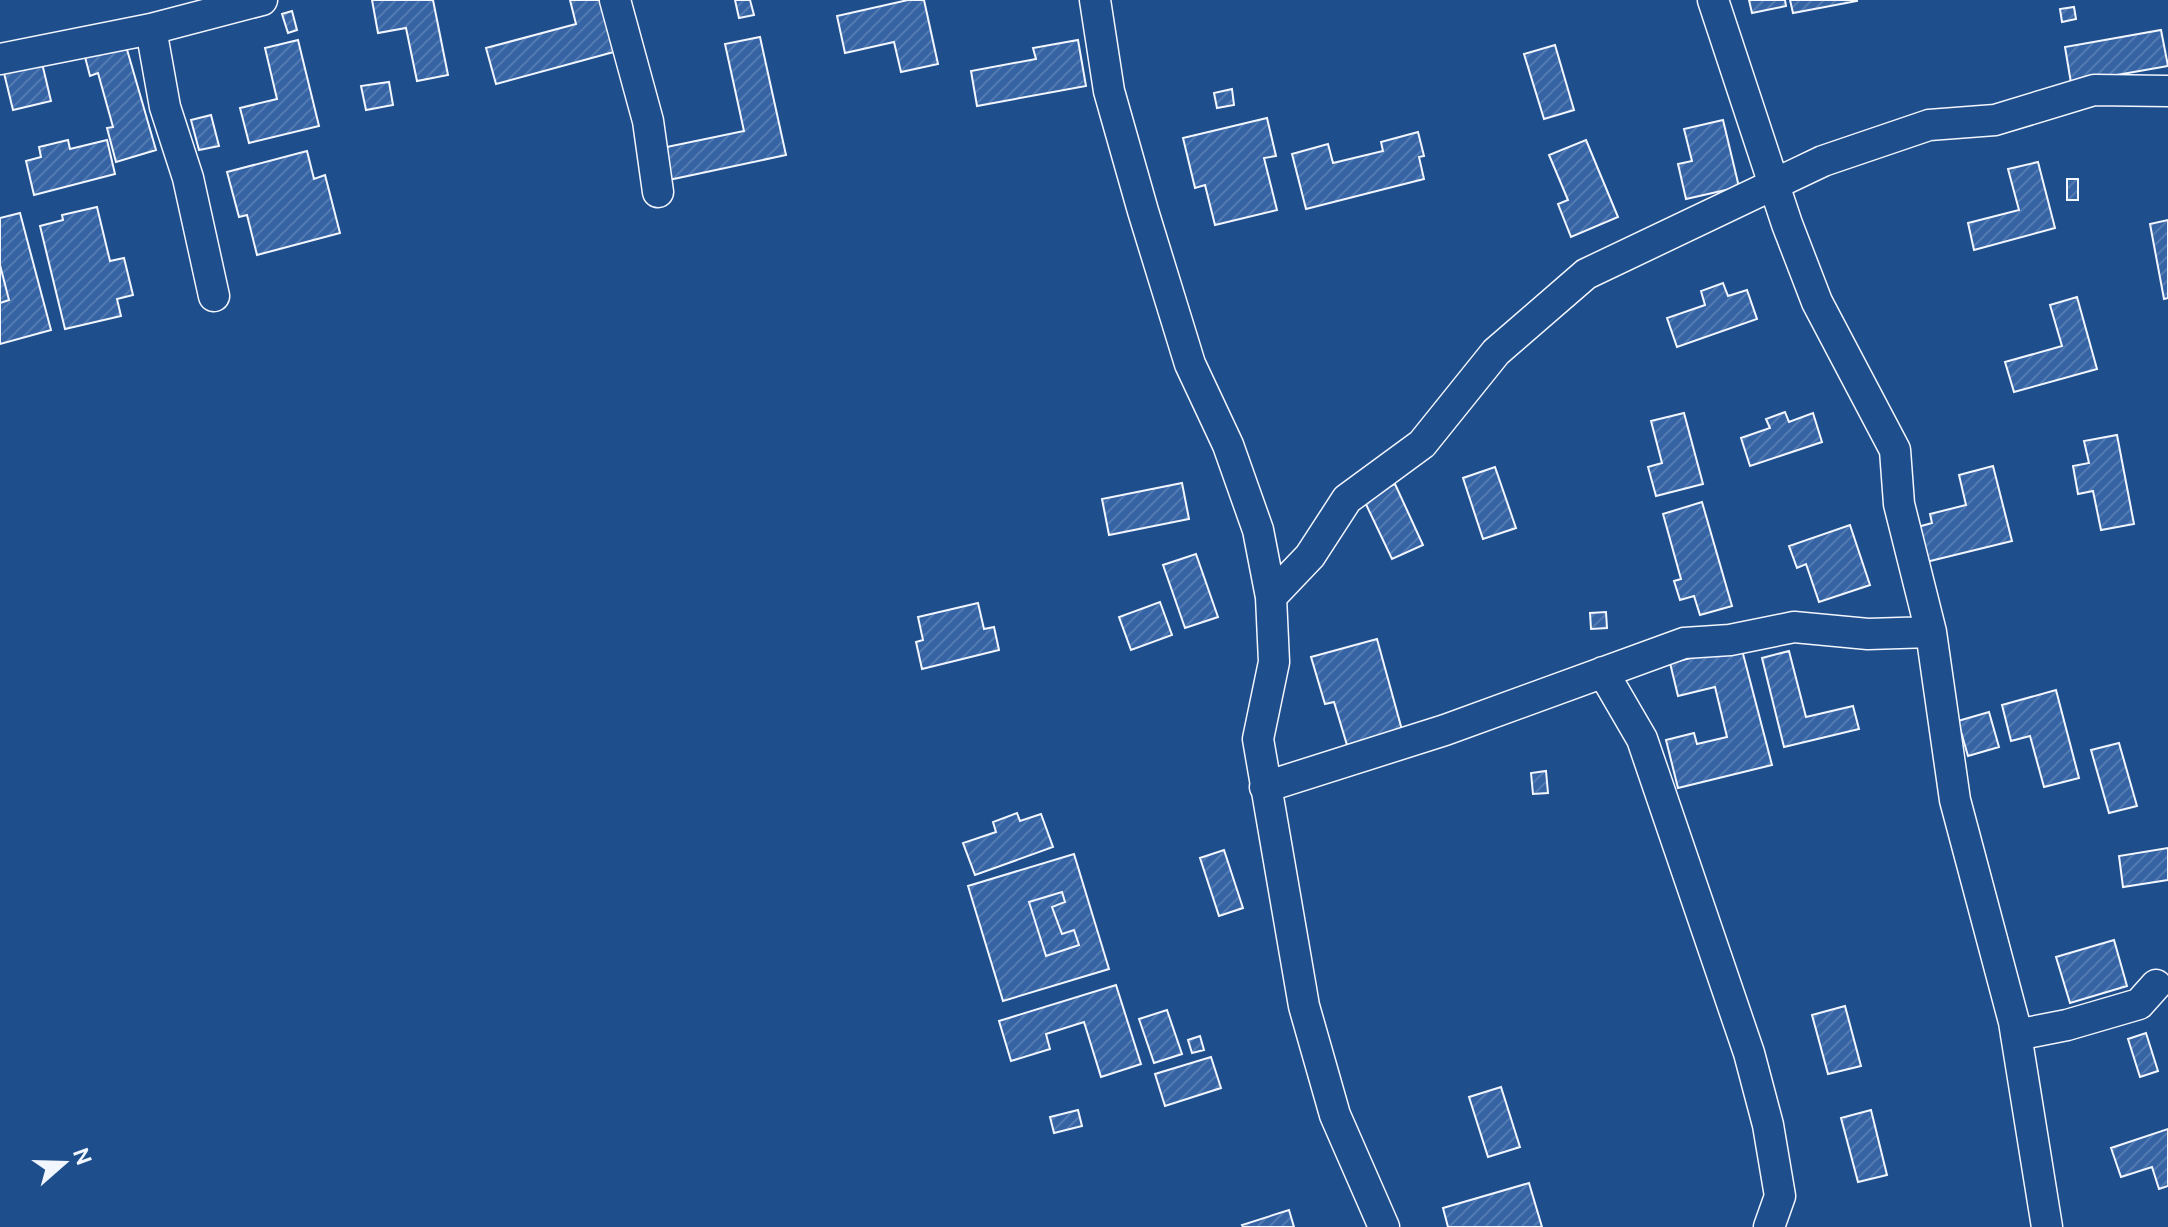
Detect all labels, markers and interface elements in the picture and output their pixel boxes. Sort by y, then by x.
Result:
north arrow [24,1123,104,1203]
text: N [69,1144,98,1168]

